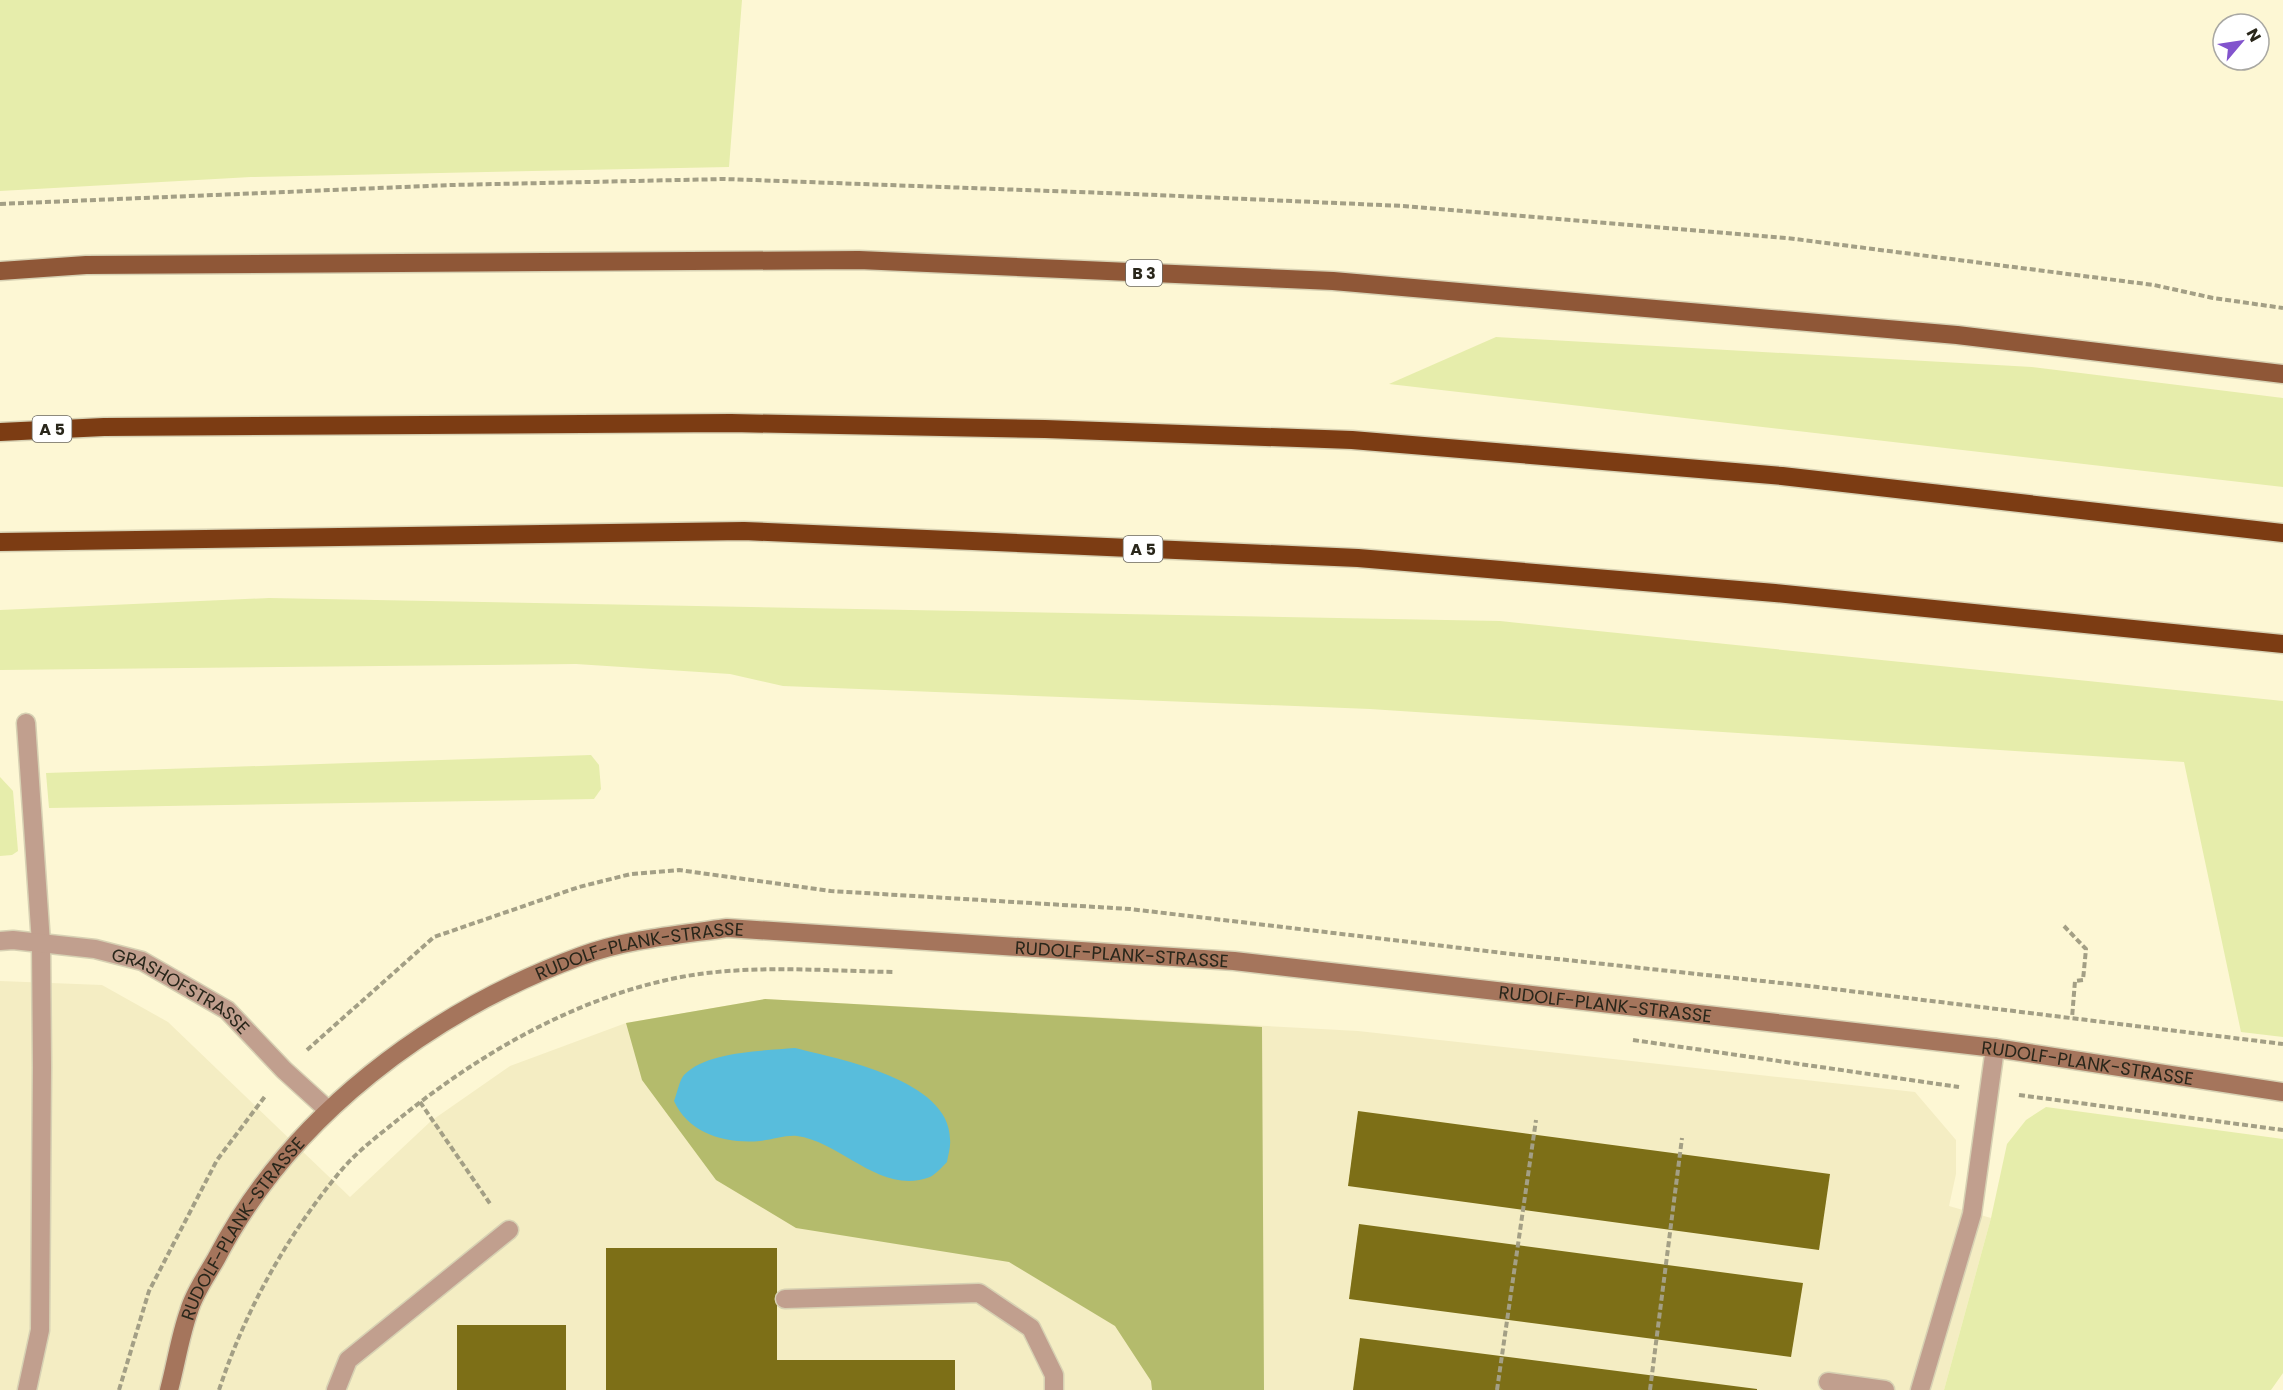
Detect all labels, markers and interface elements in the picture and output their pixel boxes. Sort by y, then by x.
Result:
north arrow [2211,12,2271,72]
text: N [2241,24,2267,46]
road number: B 3 [1126,260,1162,286]
road number: A 5 [32,416,72,442]
road number: A 5 [1124,536,1162,562]
street label: RUDOLF-PLANK-STRASSE [531,915,745,986]
street label: RUDOLF-PLANK-STRASSE [1014,934,1230,973]
street label: GRASHOFSTRASSE [109,941,256,1039]
street label: RUDOLF-PLANK-STRASSE [1497,979,1713,1028]
street label: RUDOLF-PLANK-STRASSE [1980,1034,2195,1091]
street label: RUDOLF-PLANK-STRASSE [174,1131,310,1323]

